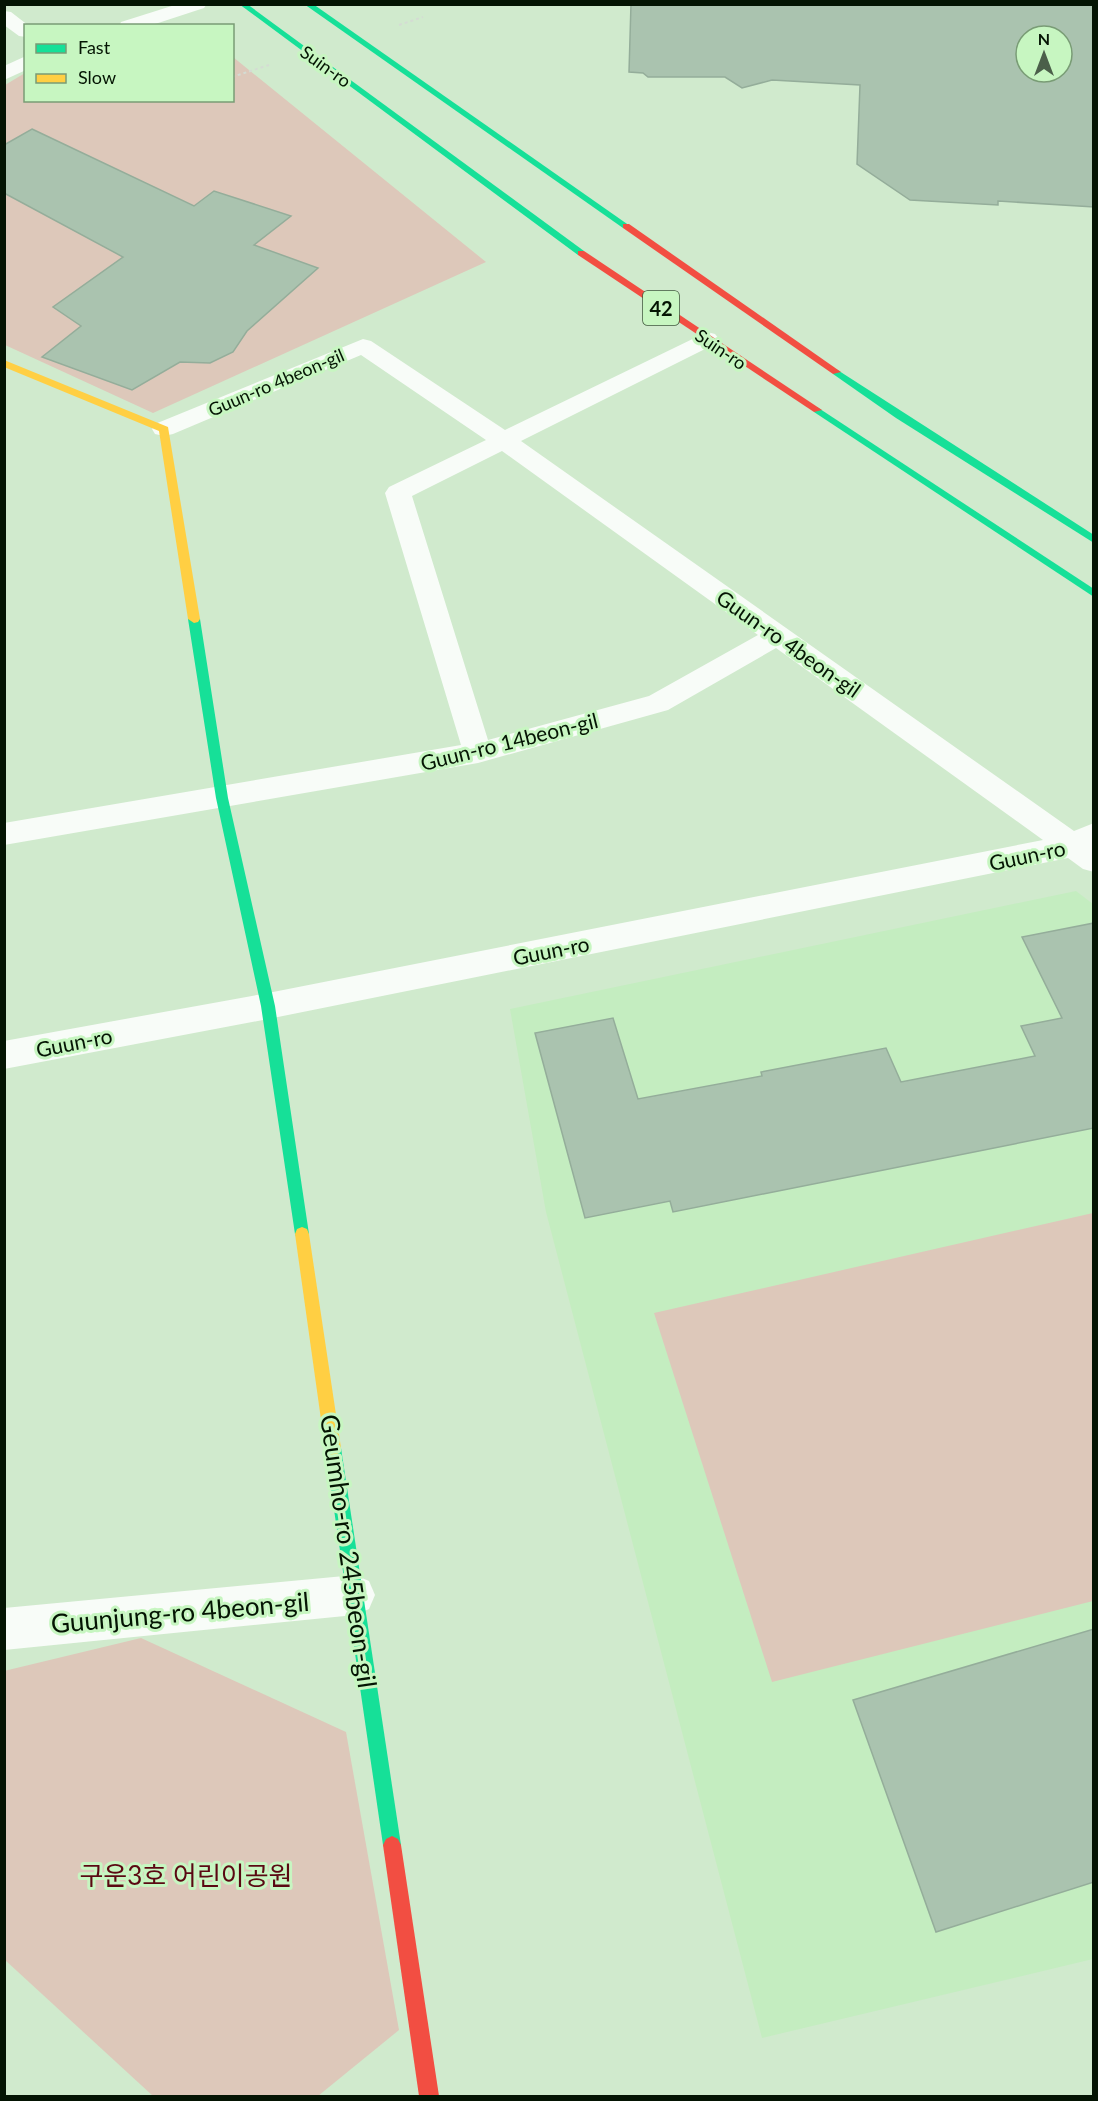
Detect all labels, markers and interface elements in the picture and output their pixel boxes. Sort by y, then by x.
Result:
legend [24,24,234,102]
north arrow [1014,24,1074,84]
text: N [1038,29,1050,48]
text: Fast [78,36,111,58]
street label: Suin-ro [296,40,356,92]
text: Slow [78,66,116,88]
road number: 42 [643,291,679,325]
street label: Suin-ro [691,324,751,374]
street label: Guun-ro 4beon-gil [205,343,347,421]
street label: Guun-ro 4beon-gil [712,584,866,702]
street label: Guun-ro 14beon-gil [418,707,600,775]
street label: Guun-ro [987,835,1067,875]
street label: Guun-ro [511,930,591,970]
street label: Guun-ro [34,1022,114,1062]
street label: Geumho-ro 245beon-gil [314,1412,384,1690]
street label: Guunjung-ro 4beon-gil [49,1585,311,1639]
park label: 구운3호 어린이공원 [79,1859,293,1891]

